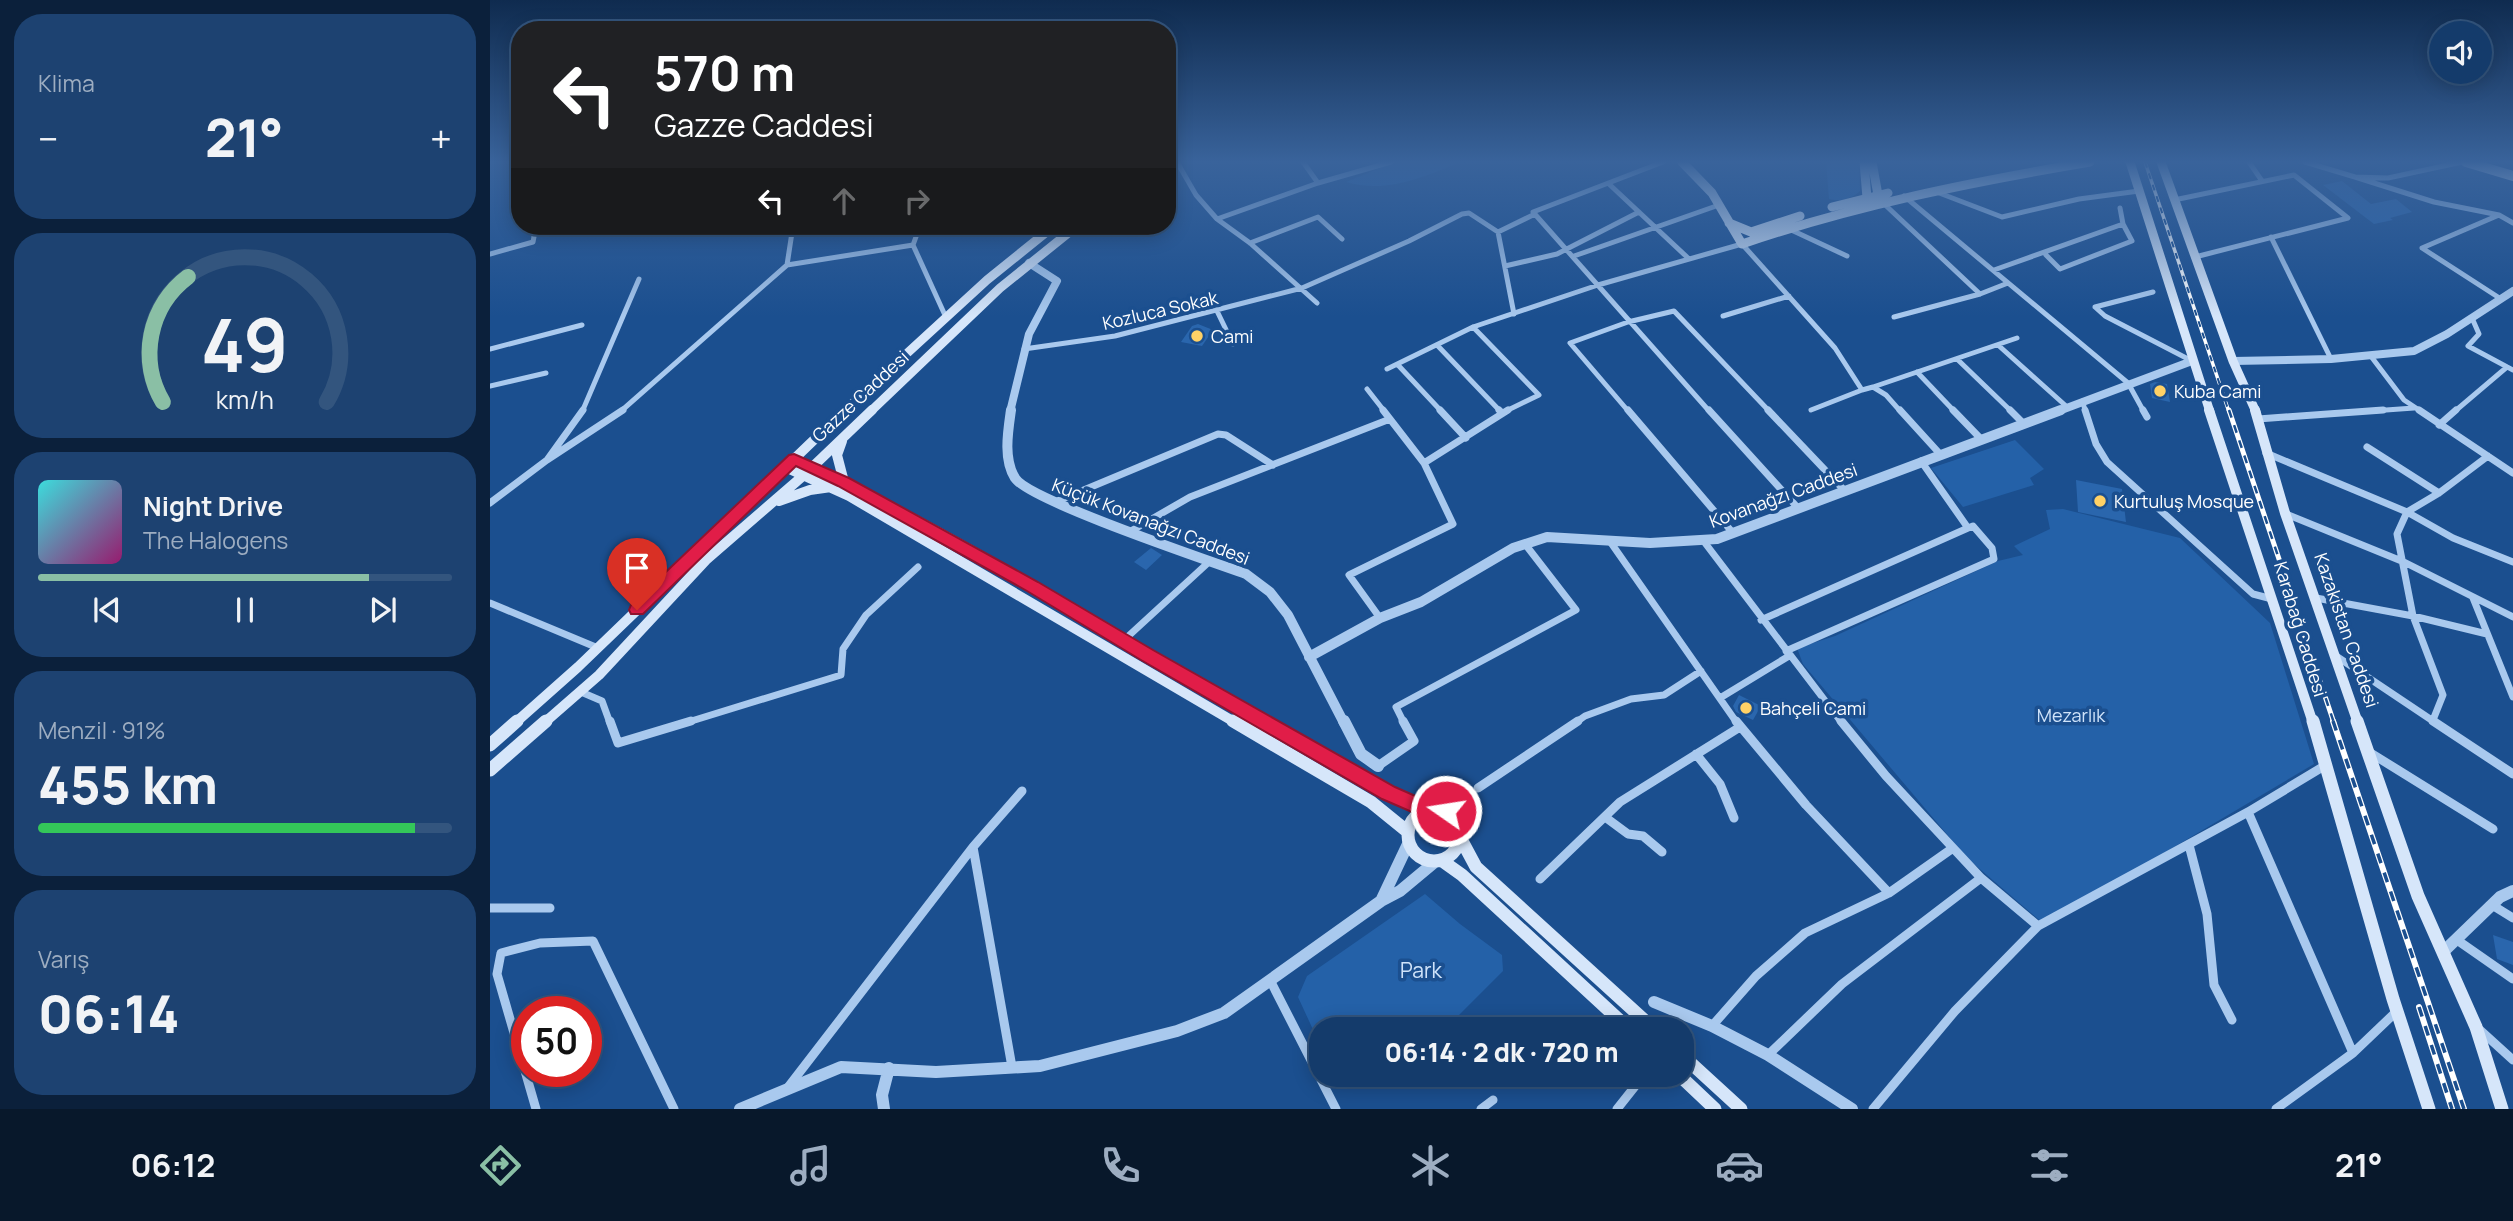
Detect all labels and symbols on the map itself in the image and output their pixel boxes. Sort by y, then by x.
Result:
street label: Kozluca Sokak [1100,285,1221,335]
place label: Cami [1211,324,1253,348]
marker: Cami [1189,328,1205,344]
street label: Gazze Caddesi [807,345,913,447]
place label: Kuba Cami [2174,379,2261,403]
marker: Kuba Cami [2152,383,2168,399]
street label: Kovanağzı Caddesi [1706,457,1860,533]
street label: Küçük Kovanağzı Caddesi [1049,472,1253,570]
place label: Kurtuluş Mosque [2114,489,2254,513]
marker: Kurtuluş Mosque [2092,493,2108,509]
pin [607,538,667,610]
street label: Kazakistan Caddesi [2309,549,2385,711]
street label: Karabağ Caddesi [2269,558,2333,700]
place label: Bahçeli Cami [1760,696,1866,720]
marker: Bahçeli Cami [1738,700,1754,716]
park label: Mezarlık [2037,703,2106,727]
position arrow [1409,774,1483,848]
park label: Park [1400,956,1443,984]
speed limit sign: 50 [511,996,602,1087]

